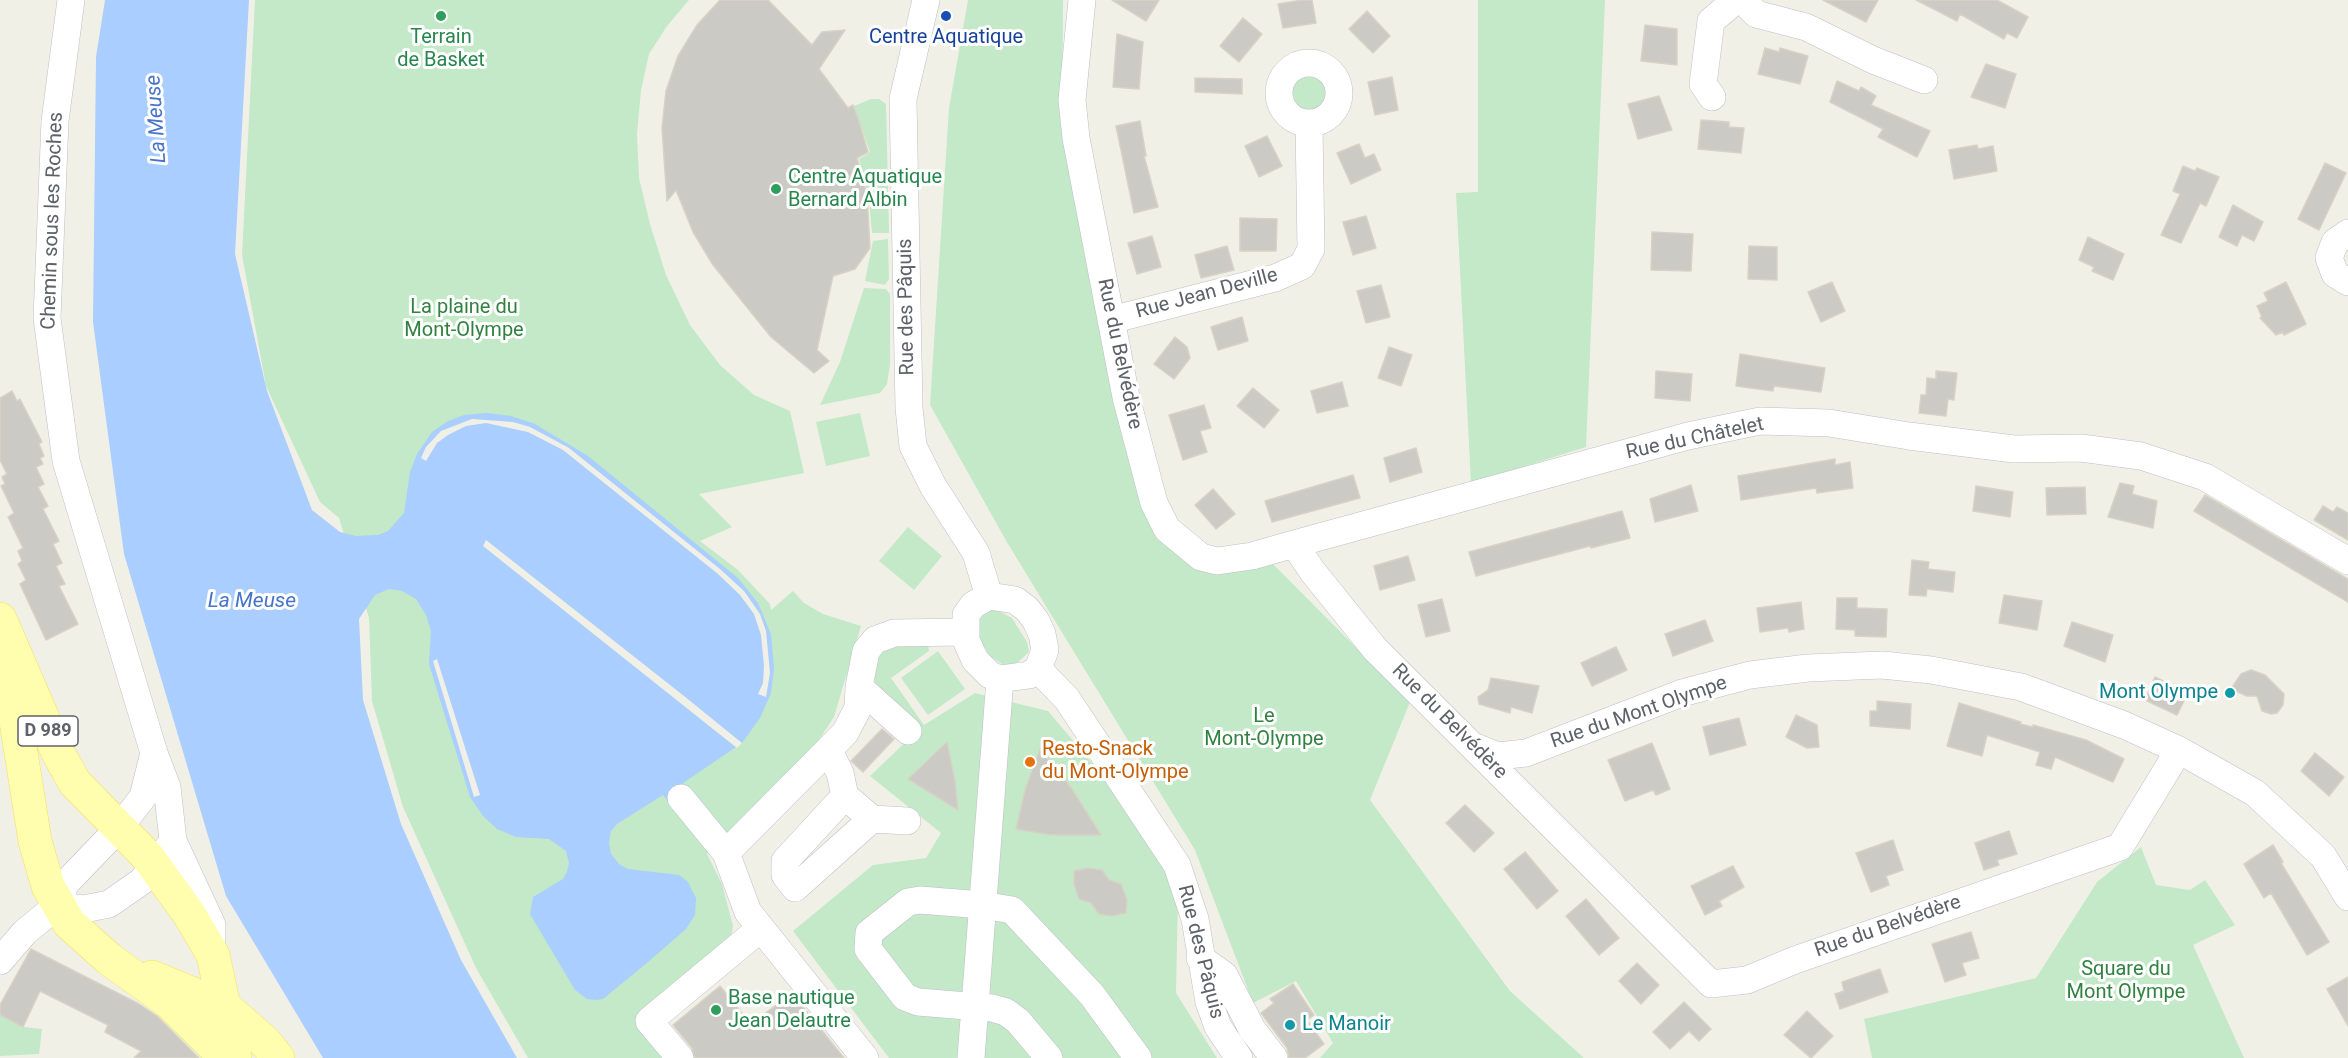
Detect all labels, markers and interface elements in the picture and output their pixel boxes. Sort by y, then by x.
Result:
marker: Terrain de Basket [434,9,448,23]
marker: Centre Aquatique [939,9,953,23]
place label: Terrain de Basket [397,26,485,73]
place label: Centre Aquatique [869,26,1023,50]
water label: La Meuse [141,74,173,164]
street label: Chemin sous les Roches [37,112,69,330]
place label: Centre Aquatique Bernard Albin [788,166,942,213]
marker: Centre Aquatique Bernard Albin [769,182,783,196]
street label: Rue des Pâquis [894,238,920,376]
street label: Rue Jean Deville [1133,264,1281,324]
street label: Rue du Belvédère [1091,277,1147,431]
park label: La plaine du Mont-Olympe [404,296,524,343]
street label: Rue du Châtelet [1624,413,1766,465]
water label: La Meuse [208,589,296,615]
street label: Rue du Belvédère [1386,659,1512,785]
street label: Rue du Mont Olympe [1548,672,1730,754]
place label: Mont Olympe [2099,681,2218,705]
marker: Mont Olympe [2223,686,2237,700]
park label: Le Mont-Olympe [1204,705,1324,752]
road number: D 989 [18,716,78,746]
place label: Resto-Snack du Mont-Olympe [1042,738,1189,785]
marker: Resto-Snack du Mont-Olympe [1023,755,1037,769]
street label: Rue des Pâquis [1172,883,1228,1021]
street label: Rue du Belvédère [1812,891,1964,963]
park label: Square du Mont Olympe [2067,958,2185,1005]
place label: Base nautique Jean Delautre [728,987,855,1034]
marker: Base nautique Jean Delautre [709,1003,723,1017]
place label: Le Manoir [1302,1013,1391,1037]
marker: Le Manoir [1283,1018,1297,1032]

